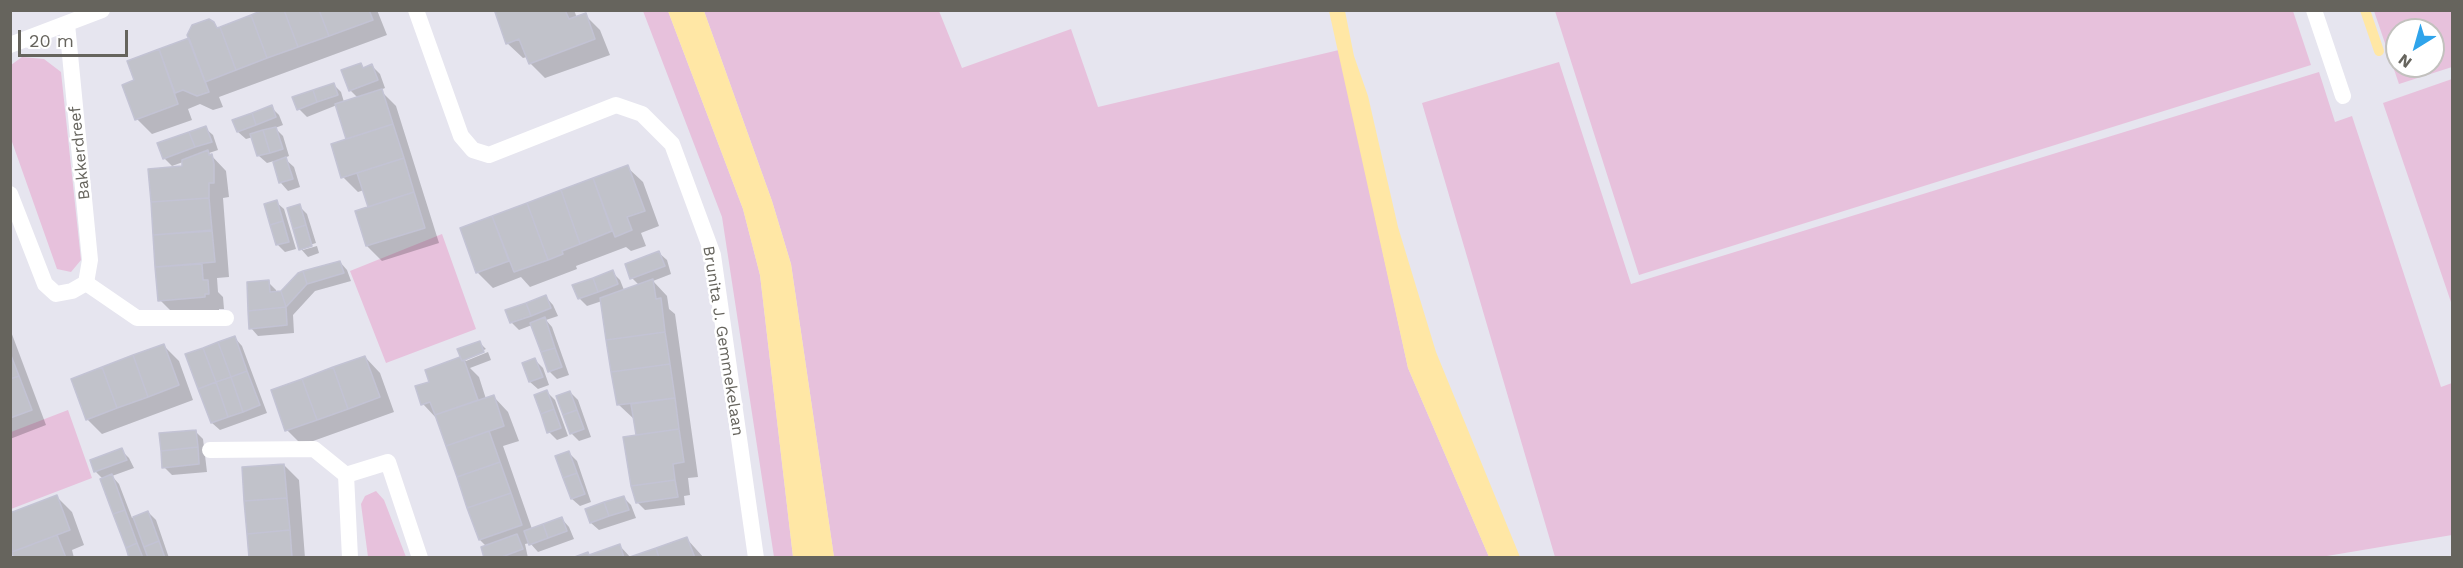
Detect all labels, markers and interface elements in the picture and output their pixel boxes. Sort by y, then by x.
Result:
scale bar [21,18,130,56]
north arrow [2385,18,2445,78]
text: 20 m [29,30,74,51]
text: N [2395,50,2416,72]
street label: Bakkerdreef [66,105,94,201]
street label: Brunita J. Gemmekelaan [698,245,748,437]

